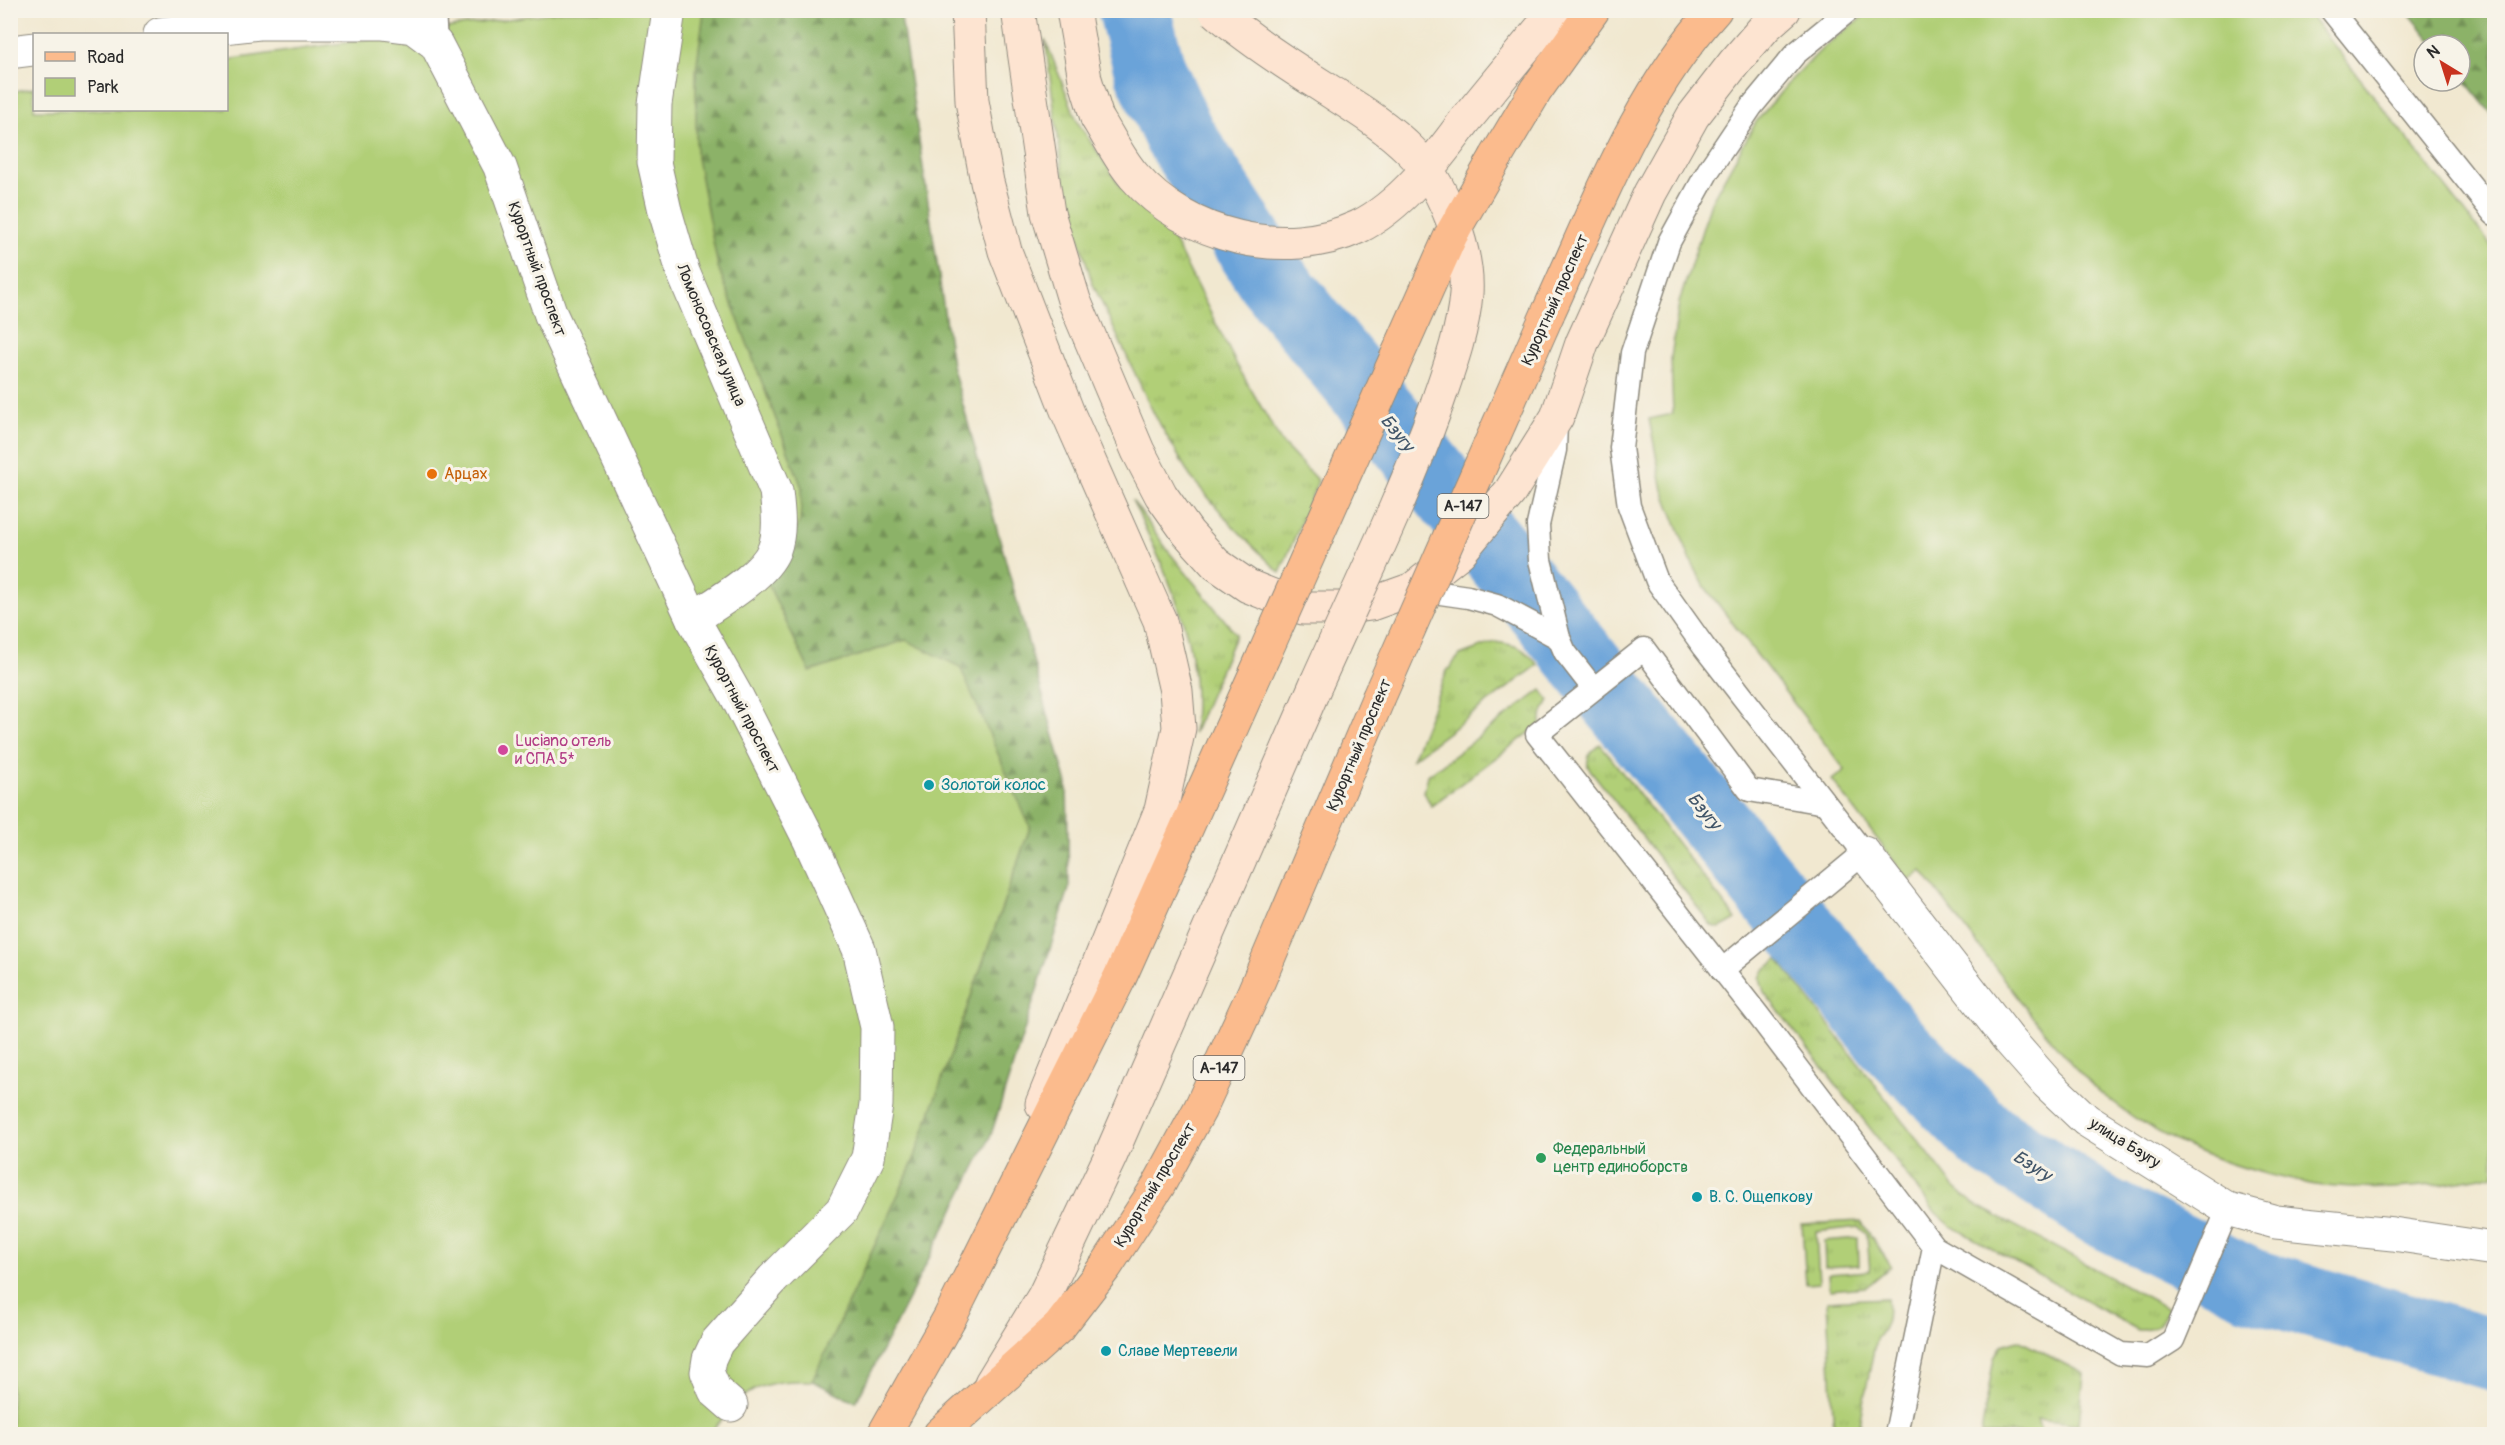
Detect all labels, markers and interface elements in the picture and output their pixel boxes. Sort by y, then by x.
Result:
legend [33,33,228,111]
north arrow [2412,33,2472,93]
text: N [2423,41,2444,63]
text: Road [87,46,124,69]
text: Park [87,76,119,99]
street label: Курортный проспект [503,199,571,339]
street label: Курортный проспект [1517,231,1593,369]
street label: Ломоносовская улица [671,260,750,409]
water label: Бзугу [1375,410,1420,458]
place label: Арцах [444,464,487,484]
marker: Арцах [425,467,439,481]
road number: А-147 [1438,494,1488,518]
street label: Курортный проспект [700,642,784,776]
street label: Курортный проспект [1322,676,1396,814]
place label: Luciano отель и СПА 5* [515,731,612,769]
marker: Luciano отель и СПА 5* [496,743,510,757]
place label: Золотой колос [941,775,1046,795]
marker: Золотой колос [922,778,936,792]
water label: Бзугу [1682,788,1727,836]
road number: А-147 [1194,1056,1244,1080]
street label: улица Бзугу [2085,1113,2164,1173]
street label: Курортный проспект [1110,1119,1200,1251]
place label: Федеральный центр единоборств [1553,1139,1688,1177]
water label: Бзугу [2009,1145,2057,1188]
marker: Федеральный центр единоборств [1534,1151,1548,1165]
place label: В. С. Ощепкову [1709,1187,1813,1207]
marker: В. С. Ощепкову [1690,1190,1704,1204]
place label: Славе Мертевели [1118,1341,1237,1361]
marker: Славе Мертевели [1099,1344,1113,1358]

